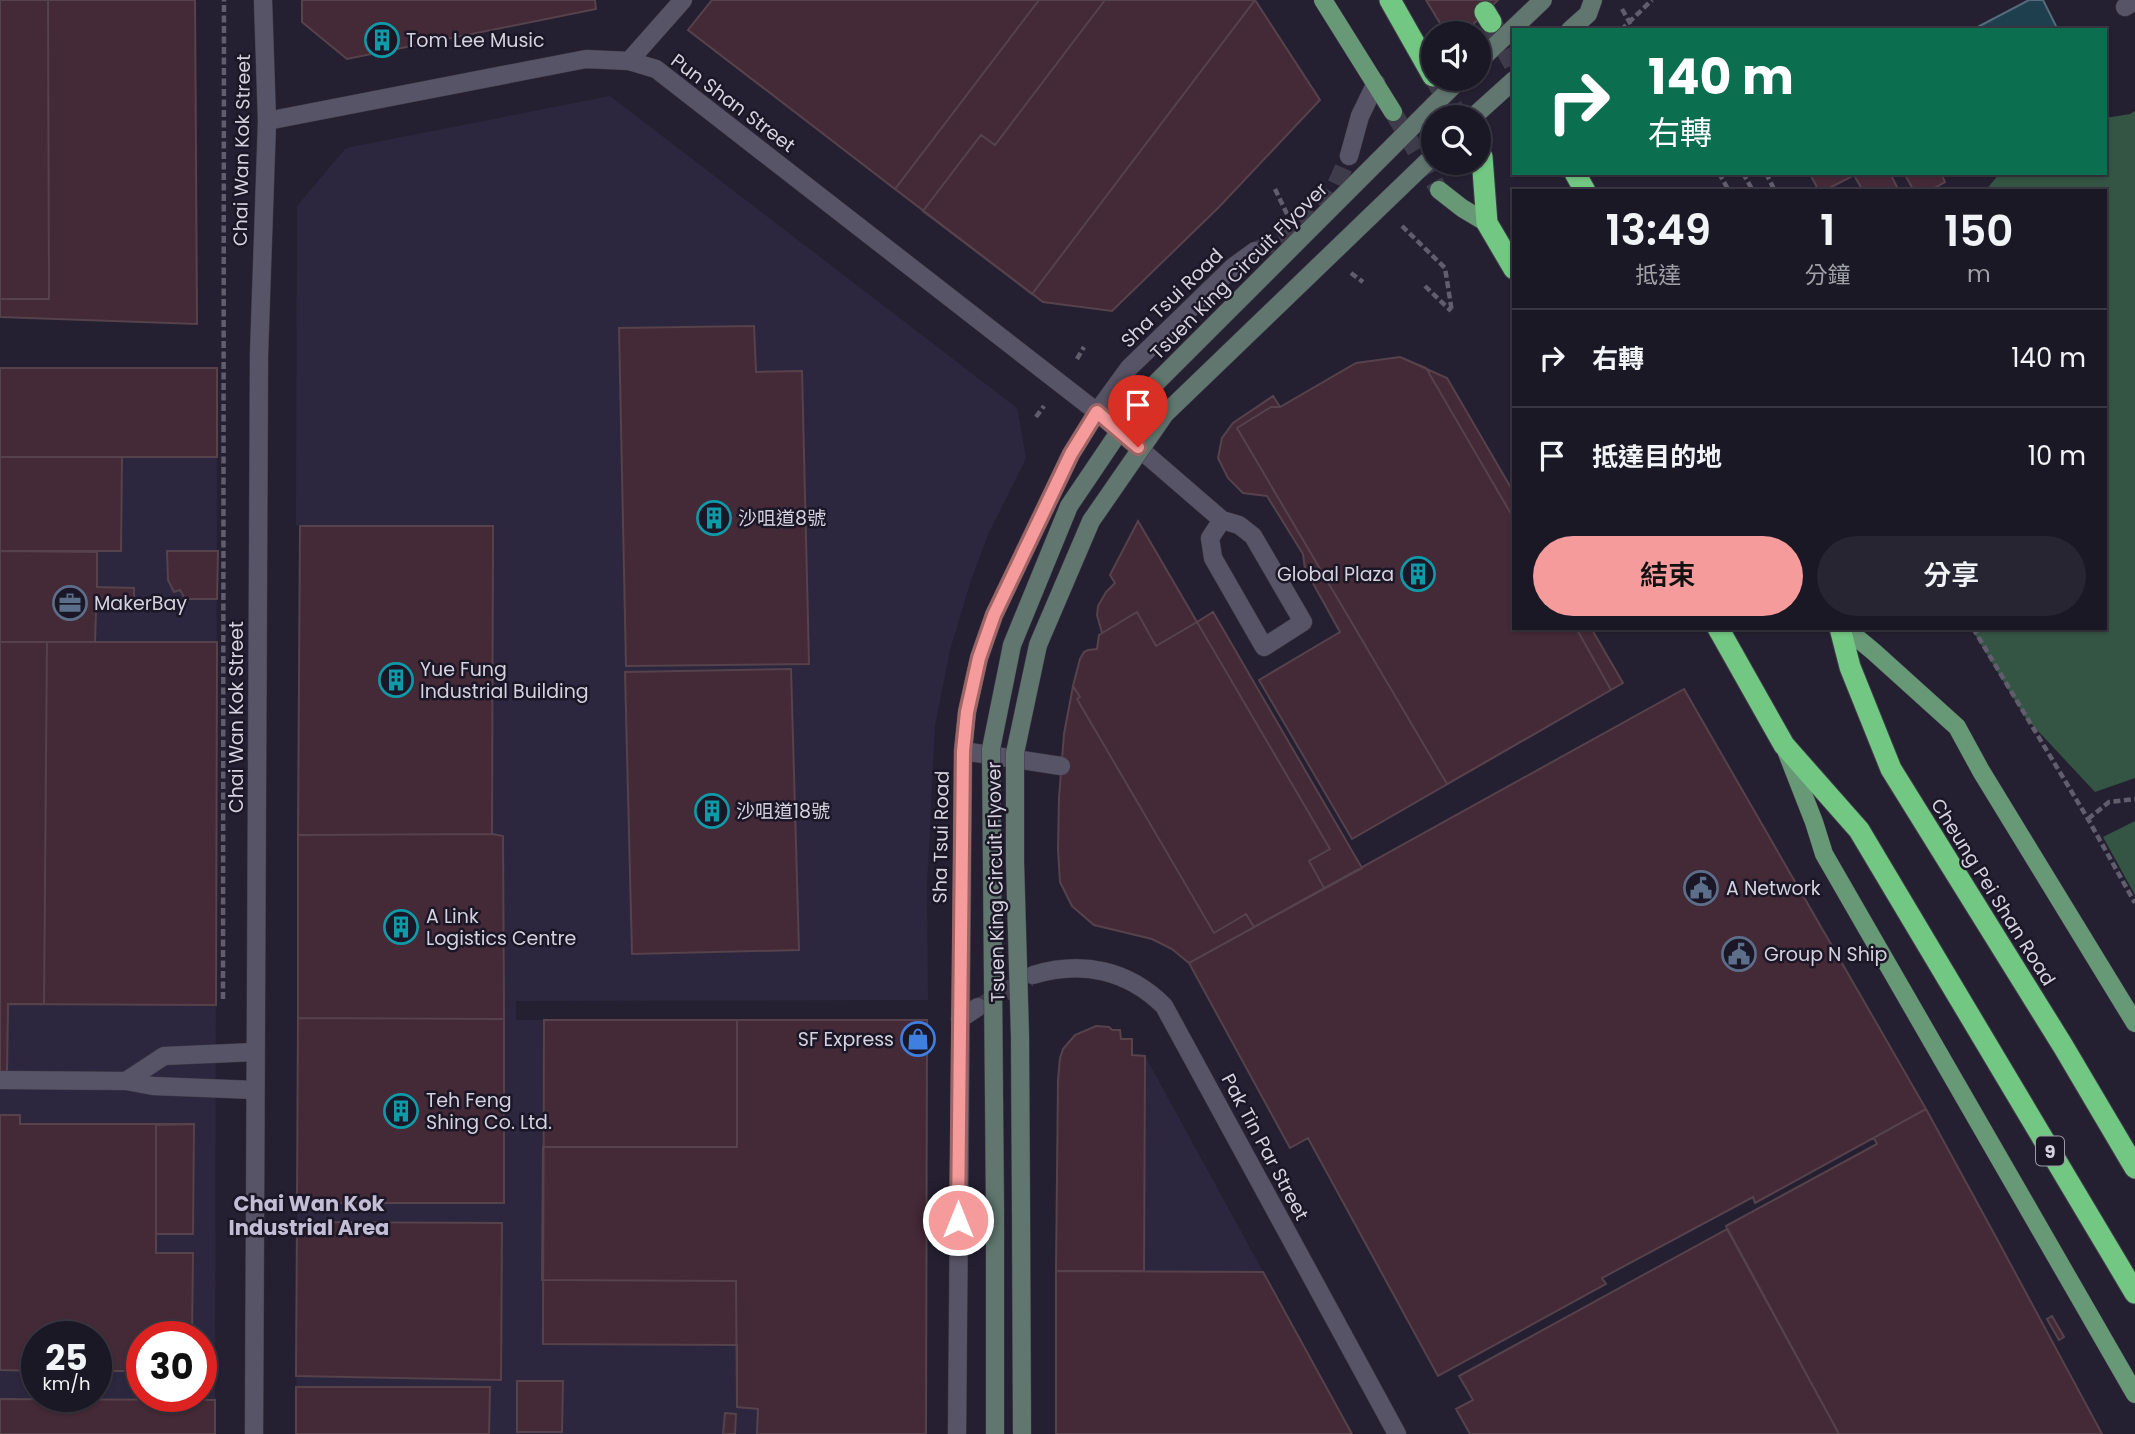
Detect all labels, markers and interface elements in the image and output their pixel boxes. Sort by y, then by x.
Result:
building icon: Tom Lee Music [363,21,401,59]
map controls [1421,21,1491,175]
button: sound [1421,21,1491,91]
place label: Tom Lee Music [406,27,545,54]
text: 140 m [1648,43,1794,111]
street label: Pun Shan Street [665,47,801,159]
street label: Chai Wan Kok Street [227,54,257,246]
icon: right [1533,56,1624,147]
button: search [1421,105,1491,175]
text: 右轉 [1648,110,1712,155]
street label: Tsuen King Circuit Flyover [1144,176,1334,366]
text: 13:49 [1606,201,1711,260]
text: 1 [1820,201,1835,260]
text: 150 [1944,202,2013,261]
street label: Sha Tsui Road [1115,242,1229,354]
text: m [1967,258,1991,290]
text: 抵達 [1635,259,1681,291]
text: 分鐘 [1805,259,1851,291]
icon: right [1533,339,1571,377]
text: 140 m [2011,340,2086,376]
text: 右轉 [1592,341,1644,377]
pin [1108,375,1168,447]
icon: arrive [1119,386,1157,424]
icon: arrive [1533,437,1571,475]
text: 10 m [2028,438,2086,474]
text: 抵達目的地 [1592,439,1722,475]
building icon: 沙咀道8號 [695,499,733,537]
place label: 沙咀道8號 [738,505,826,532]
button: 結束 [1533,536,1803,616]
button: 分享 [1817,536,2086,616]
building icon: Global Plaza [1399,555,1437,593]
place label: Global Plaza [1277,561,1394,588]
office icon: MakerBay [51,584,89,622]
place label: MakerBay [94,590,187,617]
street label: Chai Wan Kok Street [223,621,250,813]
place label: Yue Fung Industrial Building [420,656,589,705]
building icon: Yue Fung Industrial Building [377,661,415,699]
street label: Tsuen King Circuit Flyover [980,761,1012,1003]
street label: Sha Tsui Road [926,770,956,904]
building icon: 沙咀道18號 [693,792,731,830]
street label: Cheung Pei Shan Road [1924,793,2062,991]
place label: 沙咀道18號 [736,798,830,825]
public building icon: A Network [1682,869,1720,907]
place label: A Network [1726,875,1821,902]
place label: A Link Logistics Centre [426,903,576,952]
building icon: A Link Logistics Centre [382,908,420,946]
public building icon: Group N Ship [1720,935,1758,973]
place label: Group N Ship [1764,941,1888,968]
shop icon: SF Express [899,1020,937,1058]
place label: SF Express [798,1026,894,1053]
street label: Pak Tin Par Street [1215,1069,1315,1225]
place label: Teh Feng Shing Co. Ltd. [426,1087,552,1136]
building icon: Teh Feng Shing Co. Ltd. [382,1092,420,1130]
road number: 9 [2036,1136,2064,1166]
position arrow [921,1183,995,1257]
district label: Chai Wan Kok Industrial Area [229,1189,389,1242]
speed limit sign: 30 [126,1321,217,1412]
text: 25 [45,1333,88,1382]
text: km/h [43,1371,90,1396]

